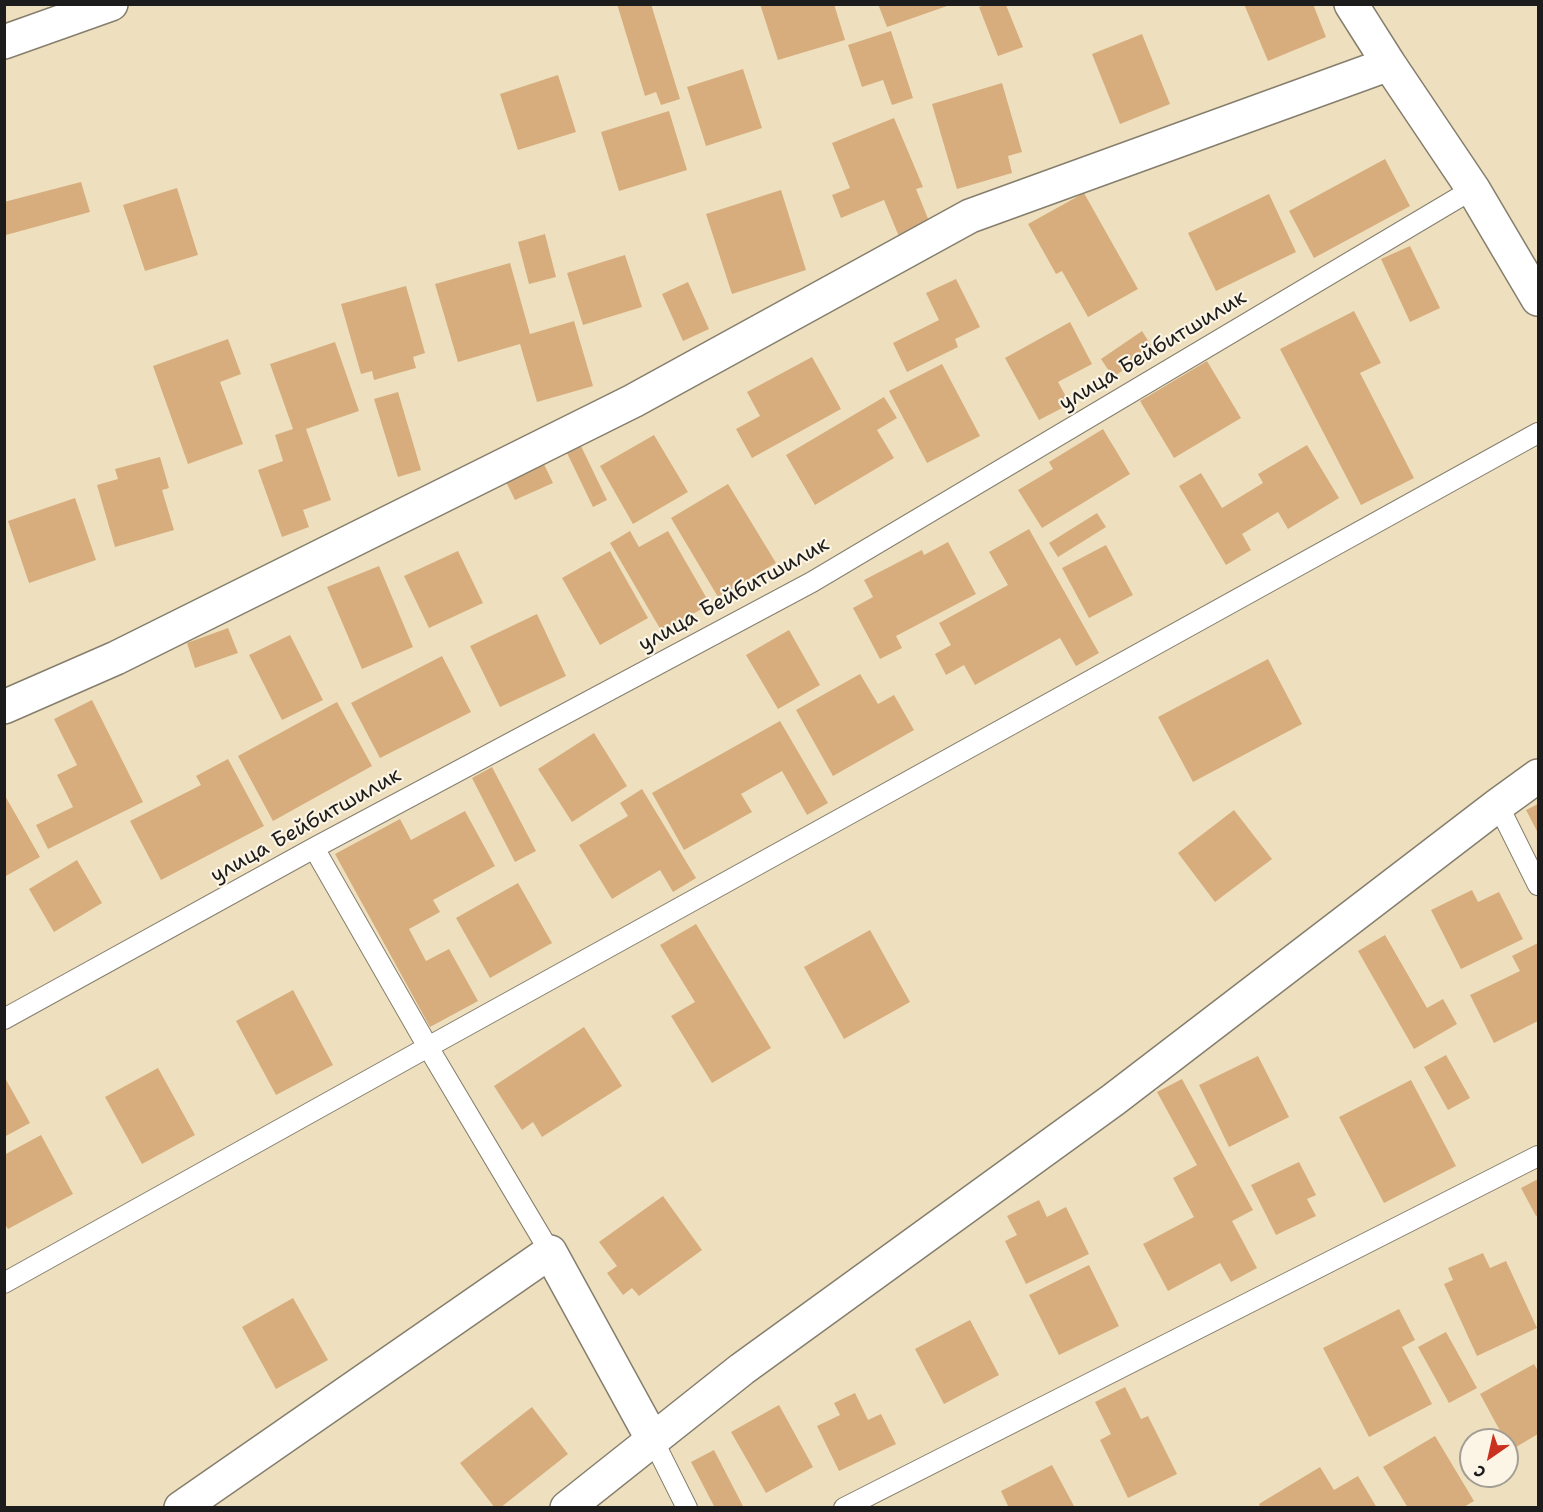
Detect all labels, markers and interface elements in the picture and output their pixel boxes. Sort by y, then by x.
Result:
street label: улица Бейбитшилик [1055,285,1251,417]
street label: улица Бейбитшилик [634,532,834,658]
street label: улица Бейбитшилик [206,763,406,889]
north arrow [1459,1428,1519,1488]
text: С [1470,1460,1490,1483]

